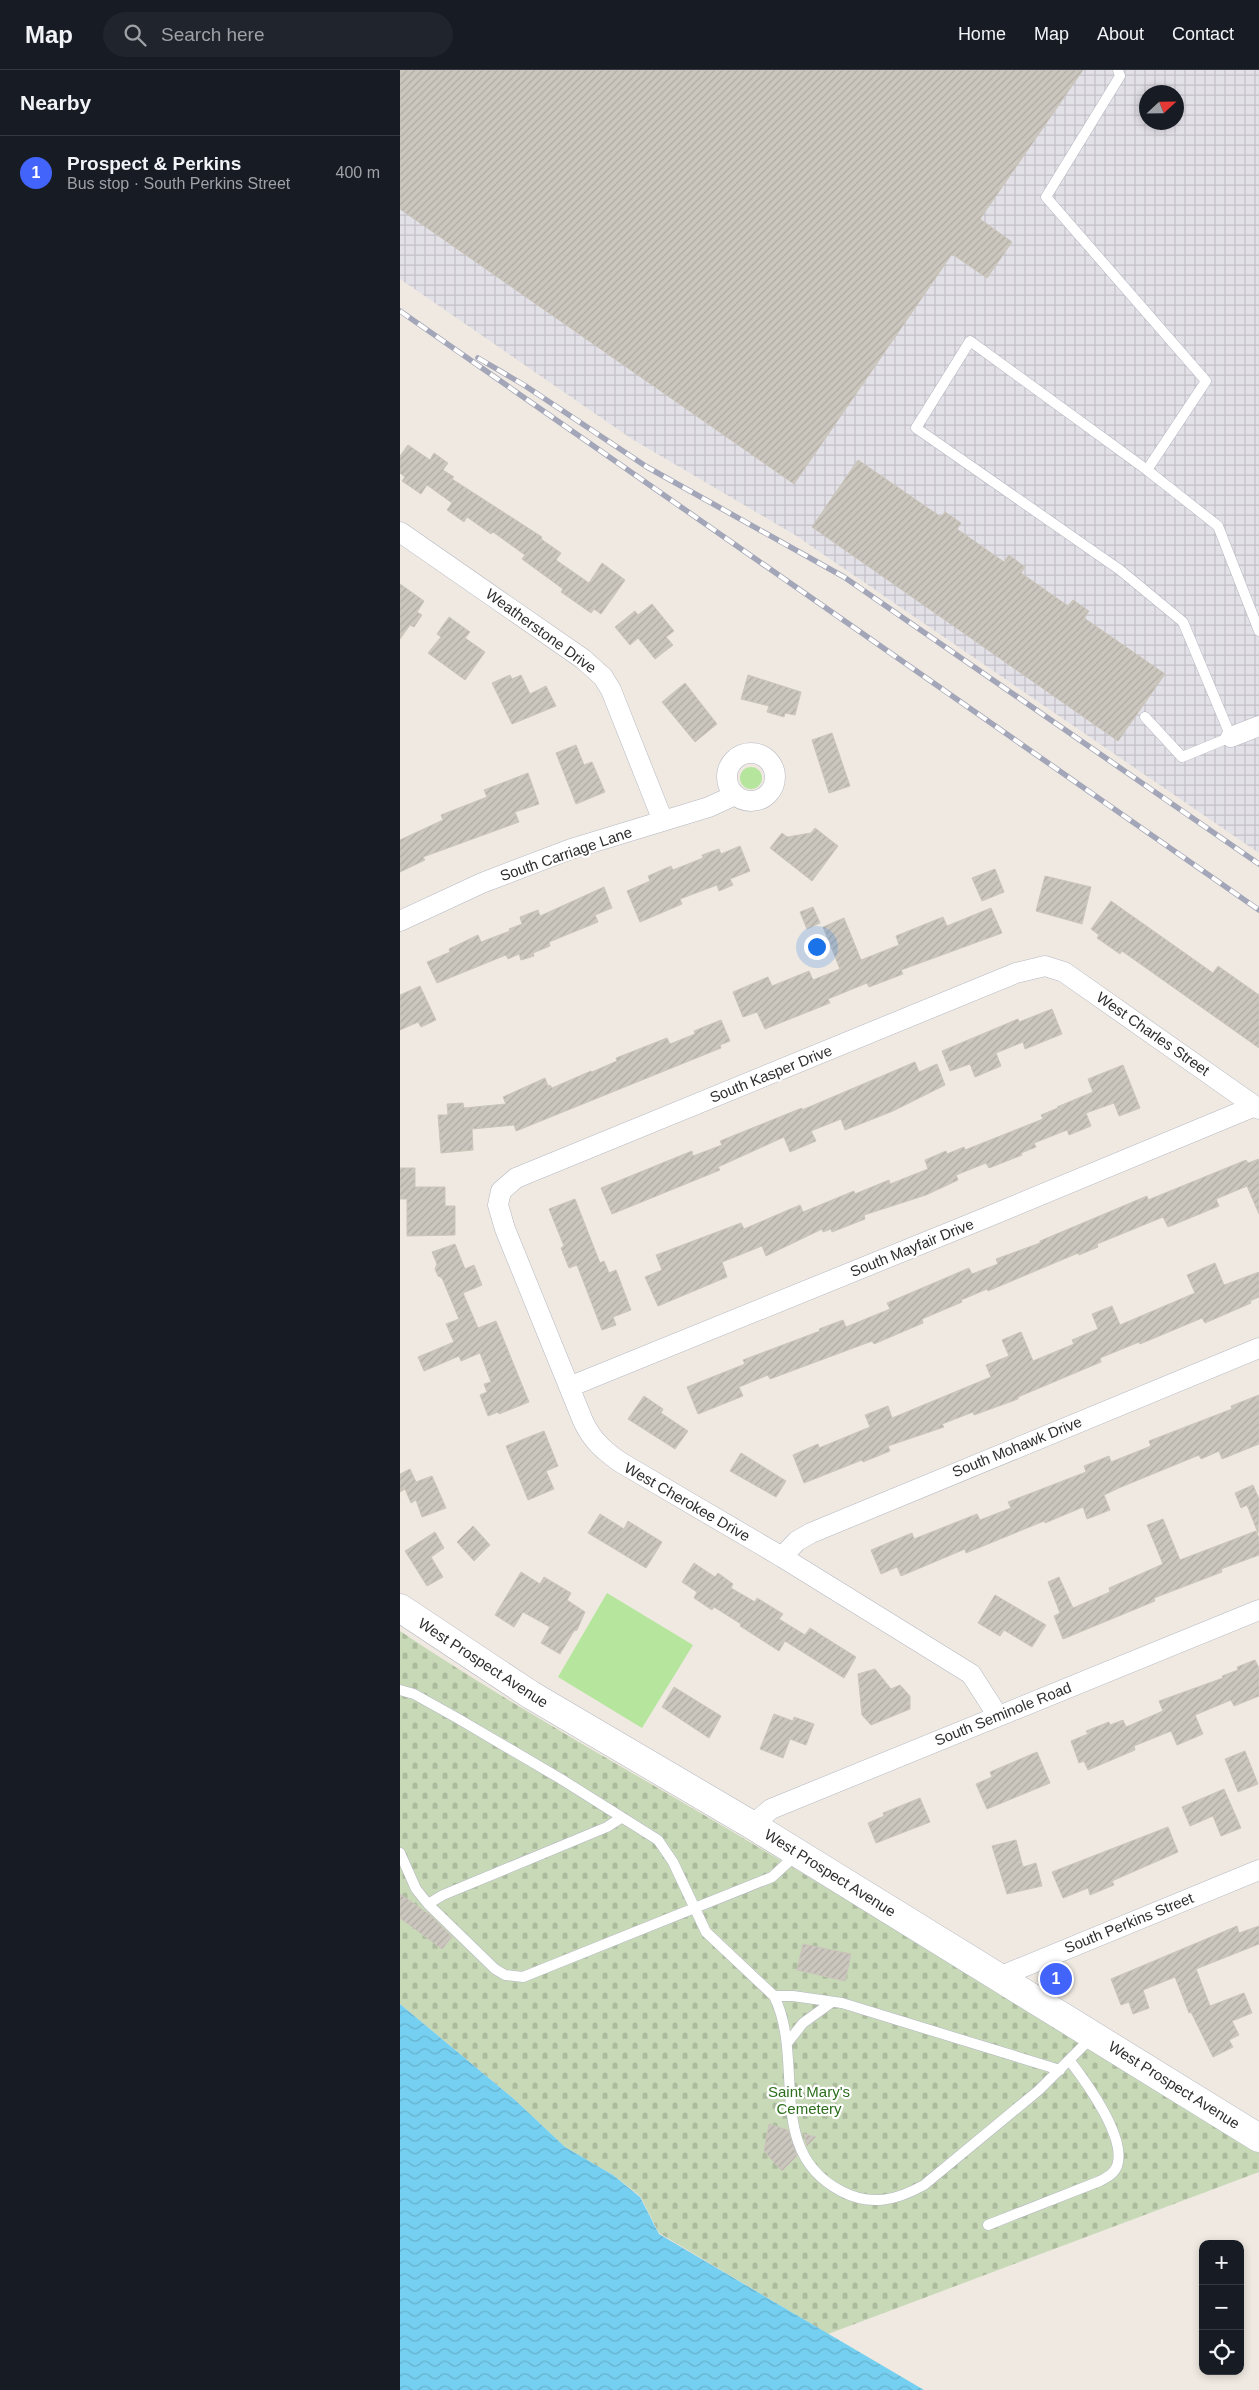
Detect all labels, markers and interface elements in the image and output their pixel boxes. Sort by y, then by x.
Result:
search box [103,12,453,57]
text: Map [25,21,73,48]
icon: search [121,21,149,49]
text: Search here [161,24,265,45]
text: Home [958,24,1006,44]
text: Map [1034,24,1069,44]
text: About [1097,24,1144,44]
text: Contact [1172,24,1234,44]
north arrow [1139,85,1184,130]
text: Nearby [20,91,91,114]
text: Prospect & Perkins [67,153,241,174]
text: 1 [32,164,40,181]
text: 400 m [336,164,380,181]
text: Bus stop · South Perkins Street [67,175,290,192]
street label: Weatherstone Drive [483,585,600,676]
street label: South Carriage Lane [498,823,634,884]
your location [804,934,830,960]
street label: West Charles Street [1094,988,1214,1079]
street label: South Kasper Drive [707,1041,834,1106]
street label: South Mayfair Drive [848,1215,976,1280]
street label: South Mohawk Drive [949,1413,1084,1480]
street label: West Cherokee Drive [621,1459,753,1544]
street label: West Prospect Avenue [415,1614,551,1711]
street label: South Seminole Road [932,1678,1074,1749]
street label: West Prospect Avenue [762,1825,899,1920]
street label: South Perkins Street [1062,1889,1197,1956]
pin: 1 [1040,1960,1072,1998]
street label: West Prospect Avenue [1106,2037,1243,2132]
park label: Saint Mary's Cemetery [768,2083,850,2117]
map controls [1199,2240,1244,2375]
button: + [1199,2240,1244,2285]
button: − [1199,2285,1244,2330]
button: locate [1199,2330,1244,2375]

